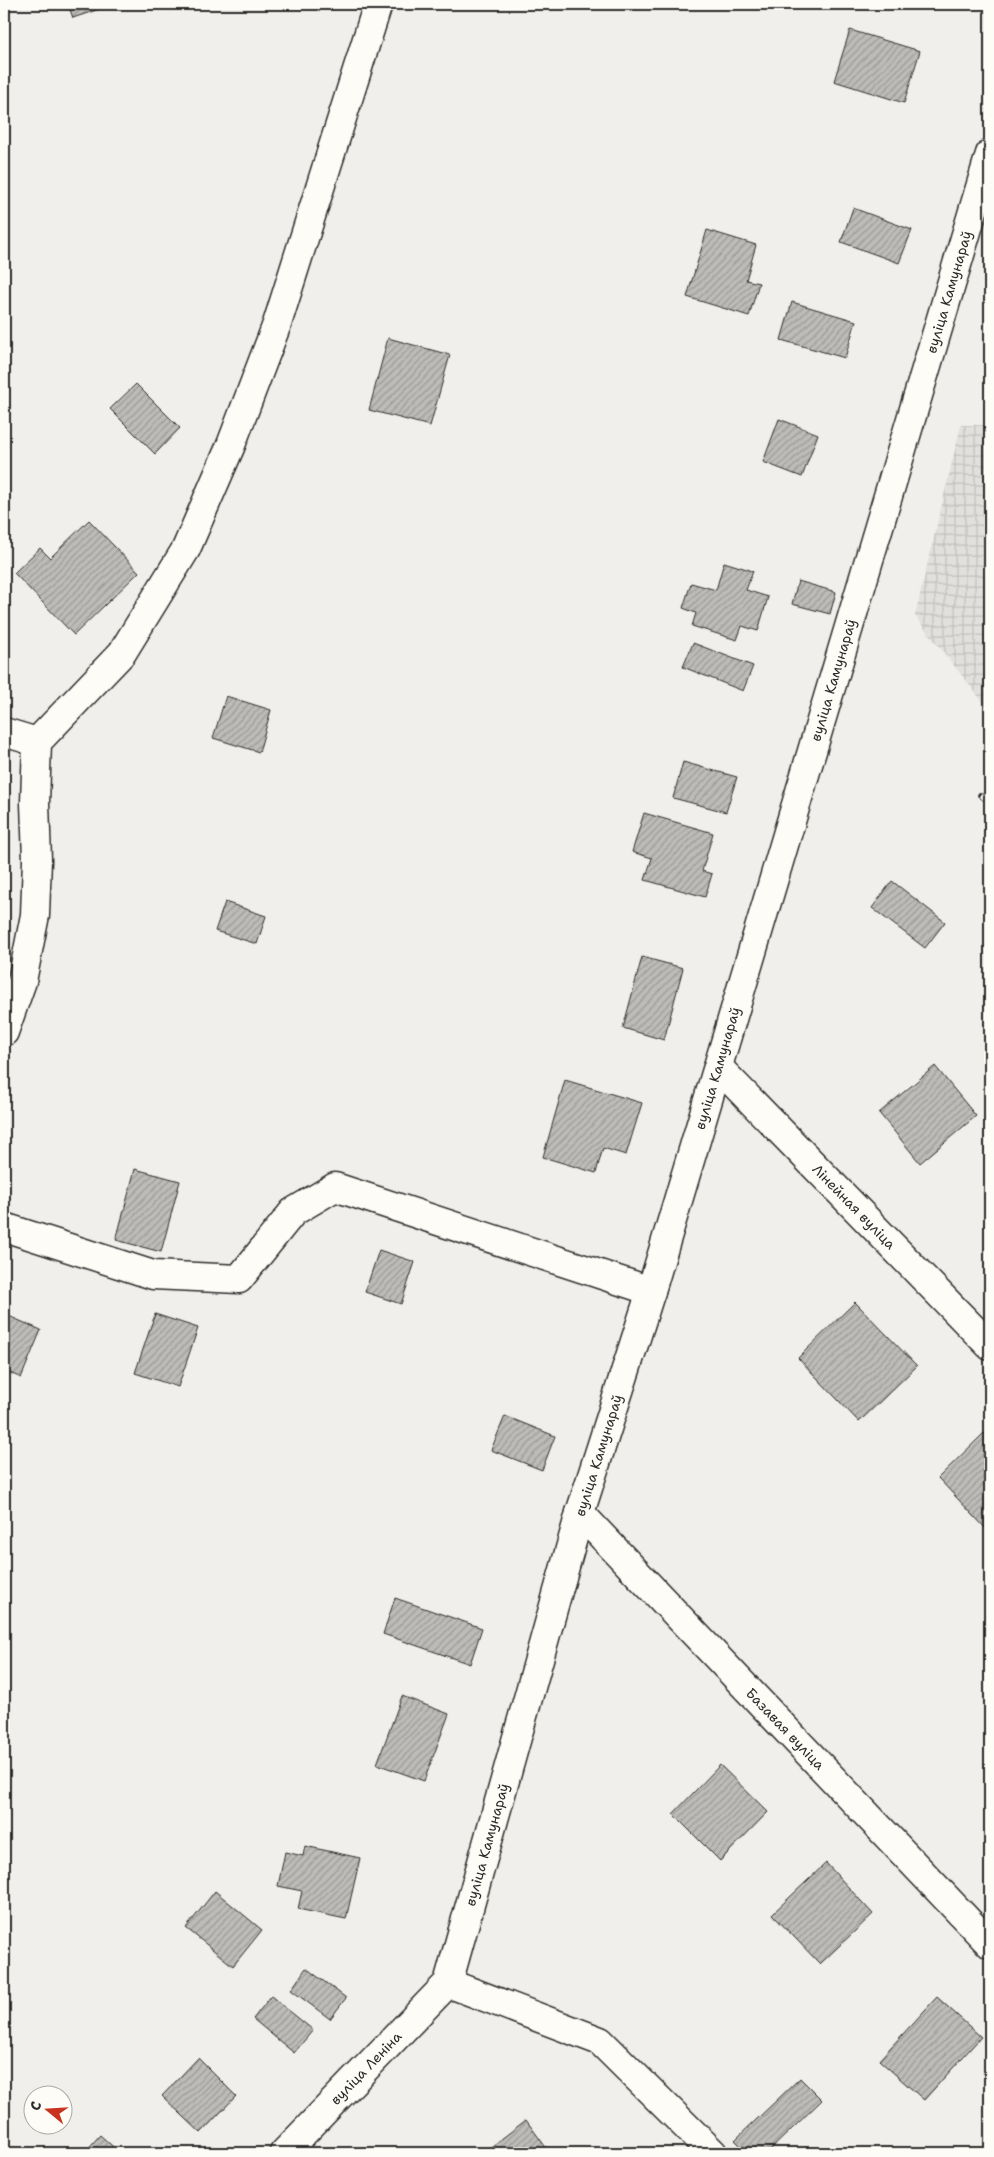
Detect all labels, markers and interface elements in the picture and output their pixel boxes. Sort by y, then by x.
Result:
street label: вуліца Камунараў [922,229,976,355]
street label: вуліца Камунараў [806,617,860,743]
street label: вуліца Камунараў [691,1005,744,1132]
street label: Лінейная вуліца [809,1160,900,1253]
street label: вуліца Камунараў [571,1392,626,1518]
street label: Базавая вуліца [742,1684,829,1774]
street label: вуліца Камунараў [461,1781,513,1908]
street label: вуліца Леніна [326,2027,406,2109]
north arrow [22,2084,72,2134]
text: С [26,2099,46,2113]

